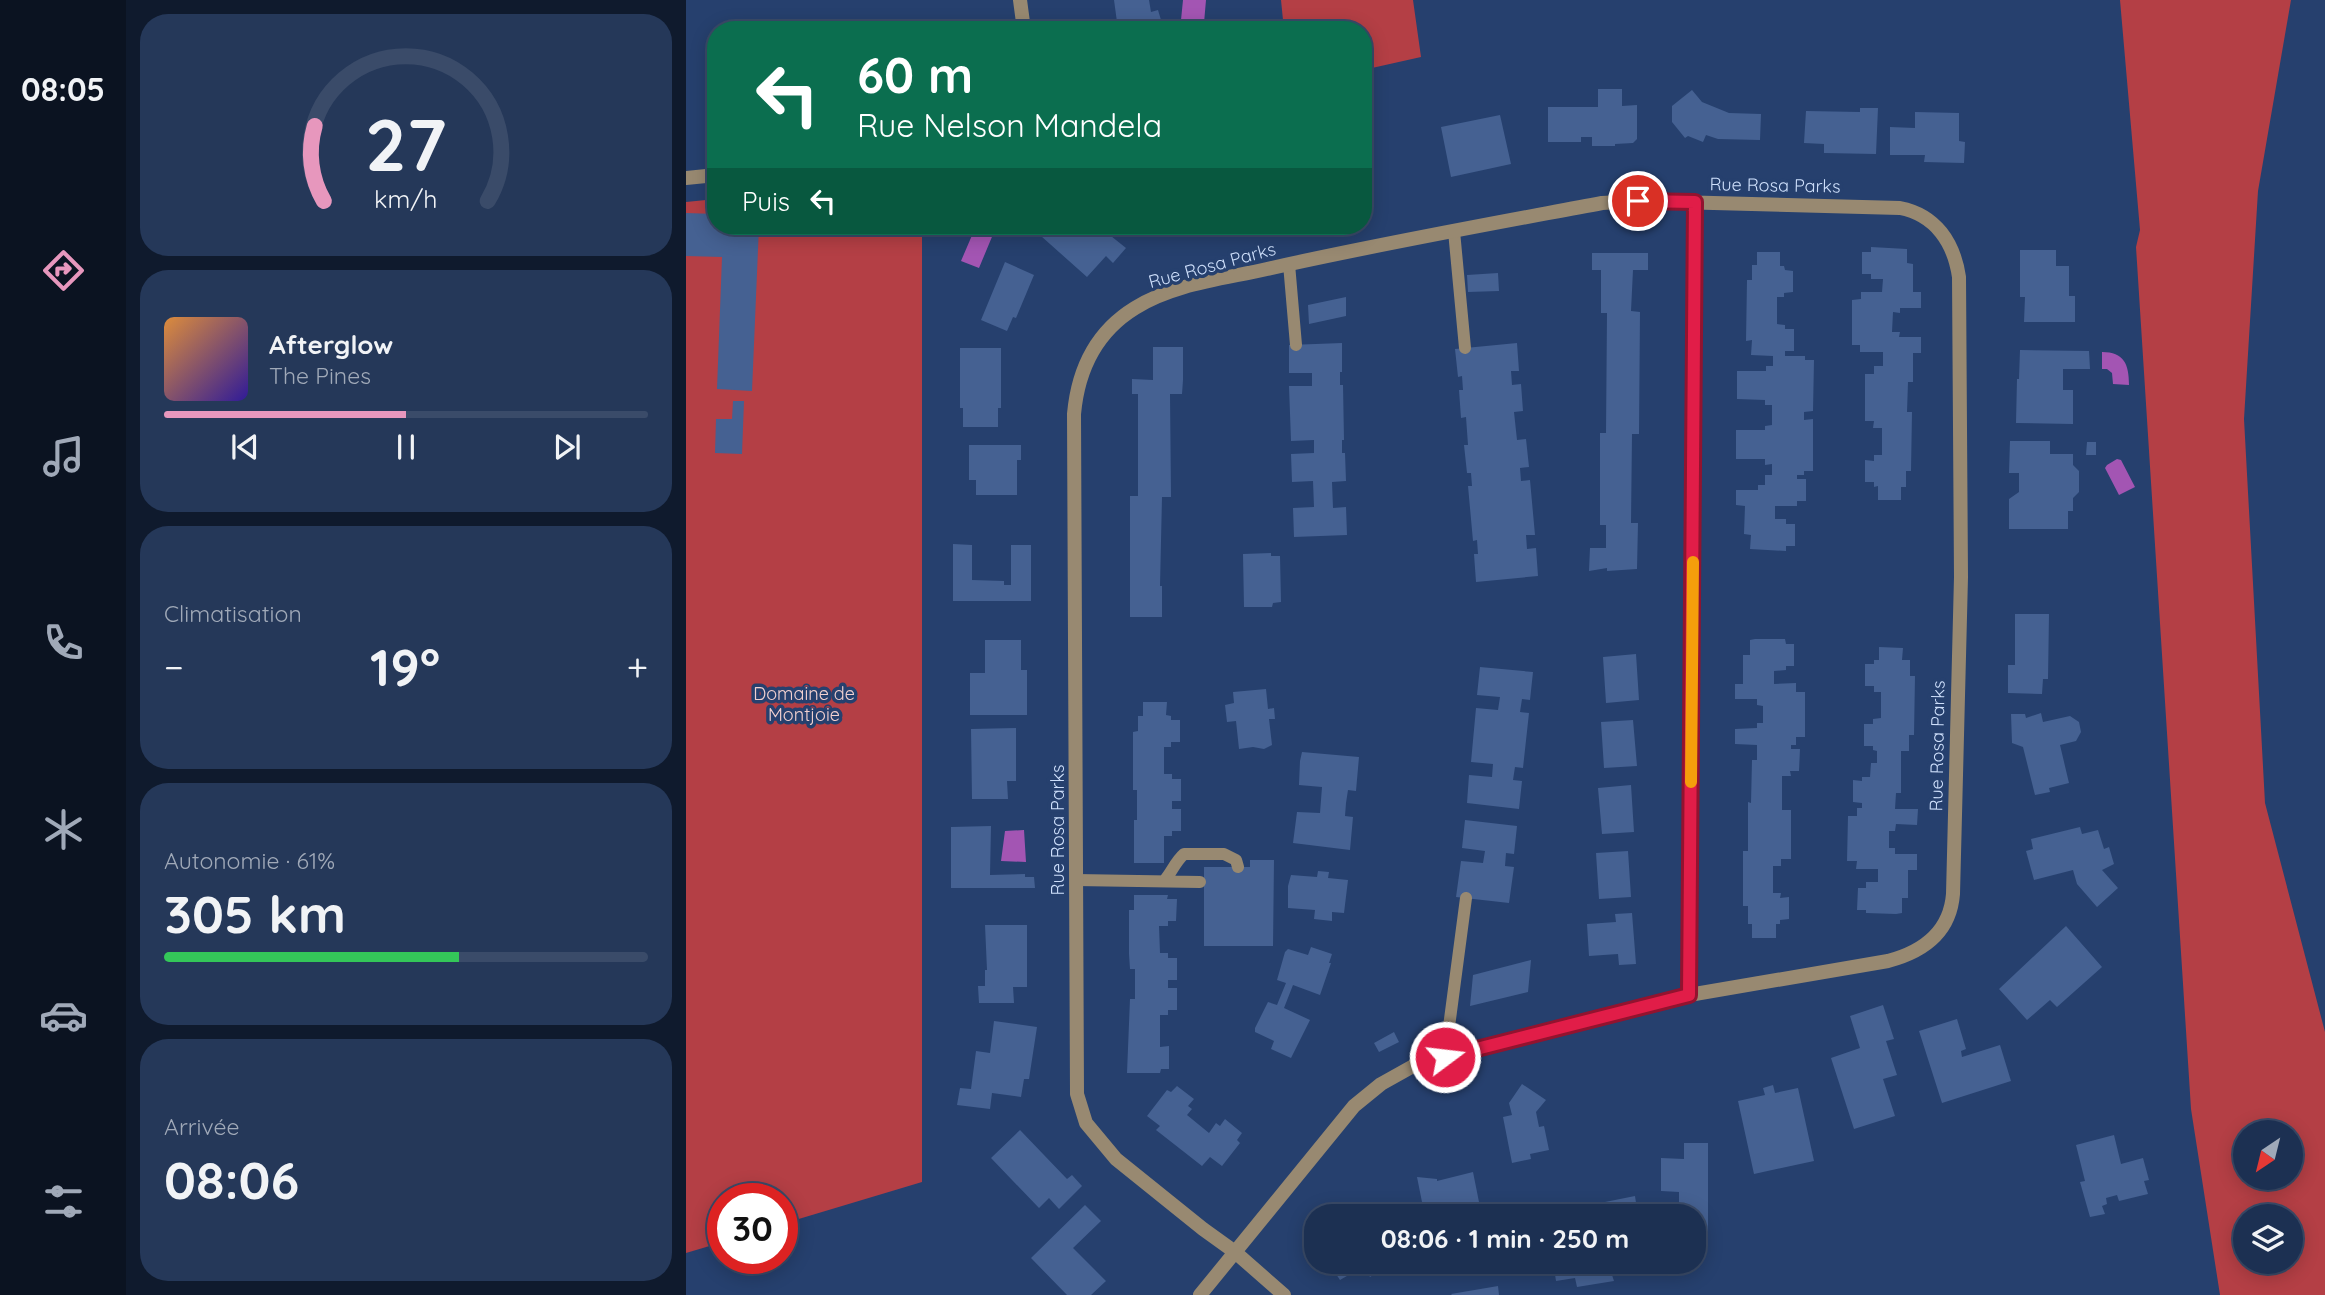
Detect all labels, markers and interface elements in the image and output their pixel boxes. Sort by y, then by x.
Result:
text: 60 m [857,44,973,105]
icon: left [742,49,833,140]
text: 08:05 [21,69,105,109]
text: 27 [365,98,447,189]
text: Rue Nelson Mandela [857,105,1162,145]
pin [1608,171,1668,231]
street label: Rue Rosa Parks [1709,172,1841,198]
icon: left [804,182,842,220]
icon: arrive [1619,182,1657,220]
text: km/h [374,183,438,214]
text: Puis [742,185,790,218]
street label: Rue Rosa Parks [1146,237,1278,293]
icon: directions [39,246,88,295]
text: Afterglow [269,328,393,361]
text: The Pines [269,361,371,390]
icon: previous [226,428,264,466]
icon: pause [387,428,425,466]
icon: next [548,428,586,466]
icon: music [39,432,88,481]
text: Climatisation [164,599,302,628]
icon: phone [39,618,88,667]
text: 19° [370,634,440,699]
text: − [164,643,184,691]
text: + [627,643,648,691]
street label: Rue Rosa Parks [1924,680,1950,812]
park label: Domaine de Montjoie [753,682,855,726]
street label: Rue Rosa Parks [1046,765,1069,895]
icon: climate [39,805,88,854]
text: Autonomie · 61% [164,846,335,875]
text: 305 km [164,881,346,946]
icon: car [39,991,88,1040]
position arrow [1408,1020,1482,1094]
text: Arrivée [164,1112,240,1141]
north arrow [2233,1120,2303,1190]
map controls [2233,1120,2303,1274]
text: 08:06 [164,1147,299,1212]
icon: filters [39,1177,88,1226]
speed limit sign: 30 [707,1183,798,1274]
button: layers [2233,1204,2303,1274]
text: 08:06 · 1 min · 250 m [1381,1222,1629,1255]

